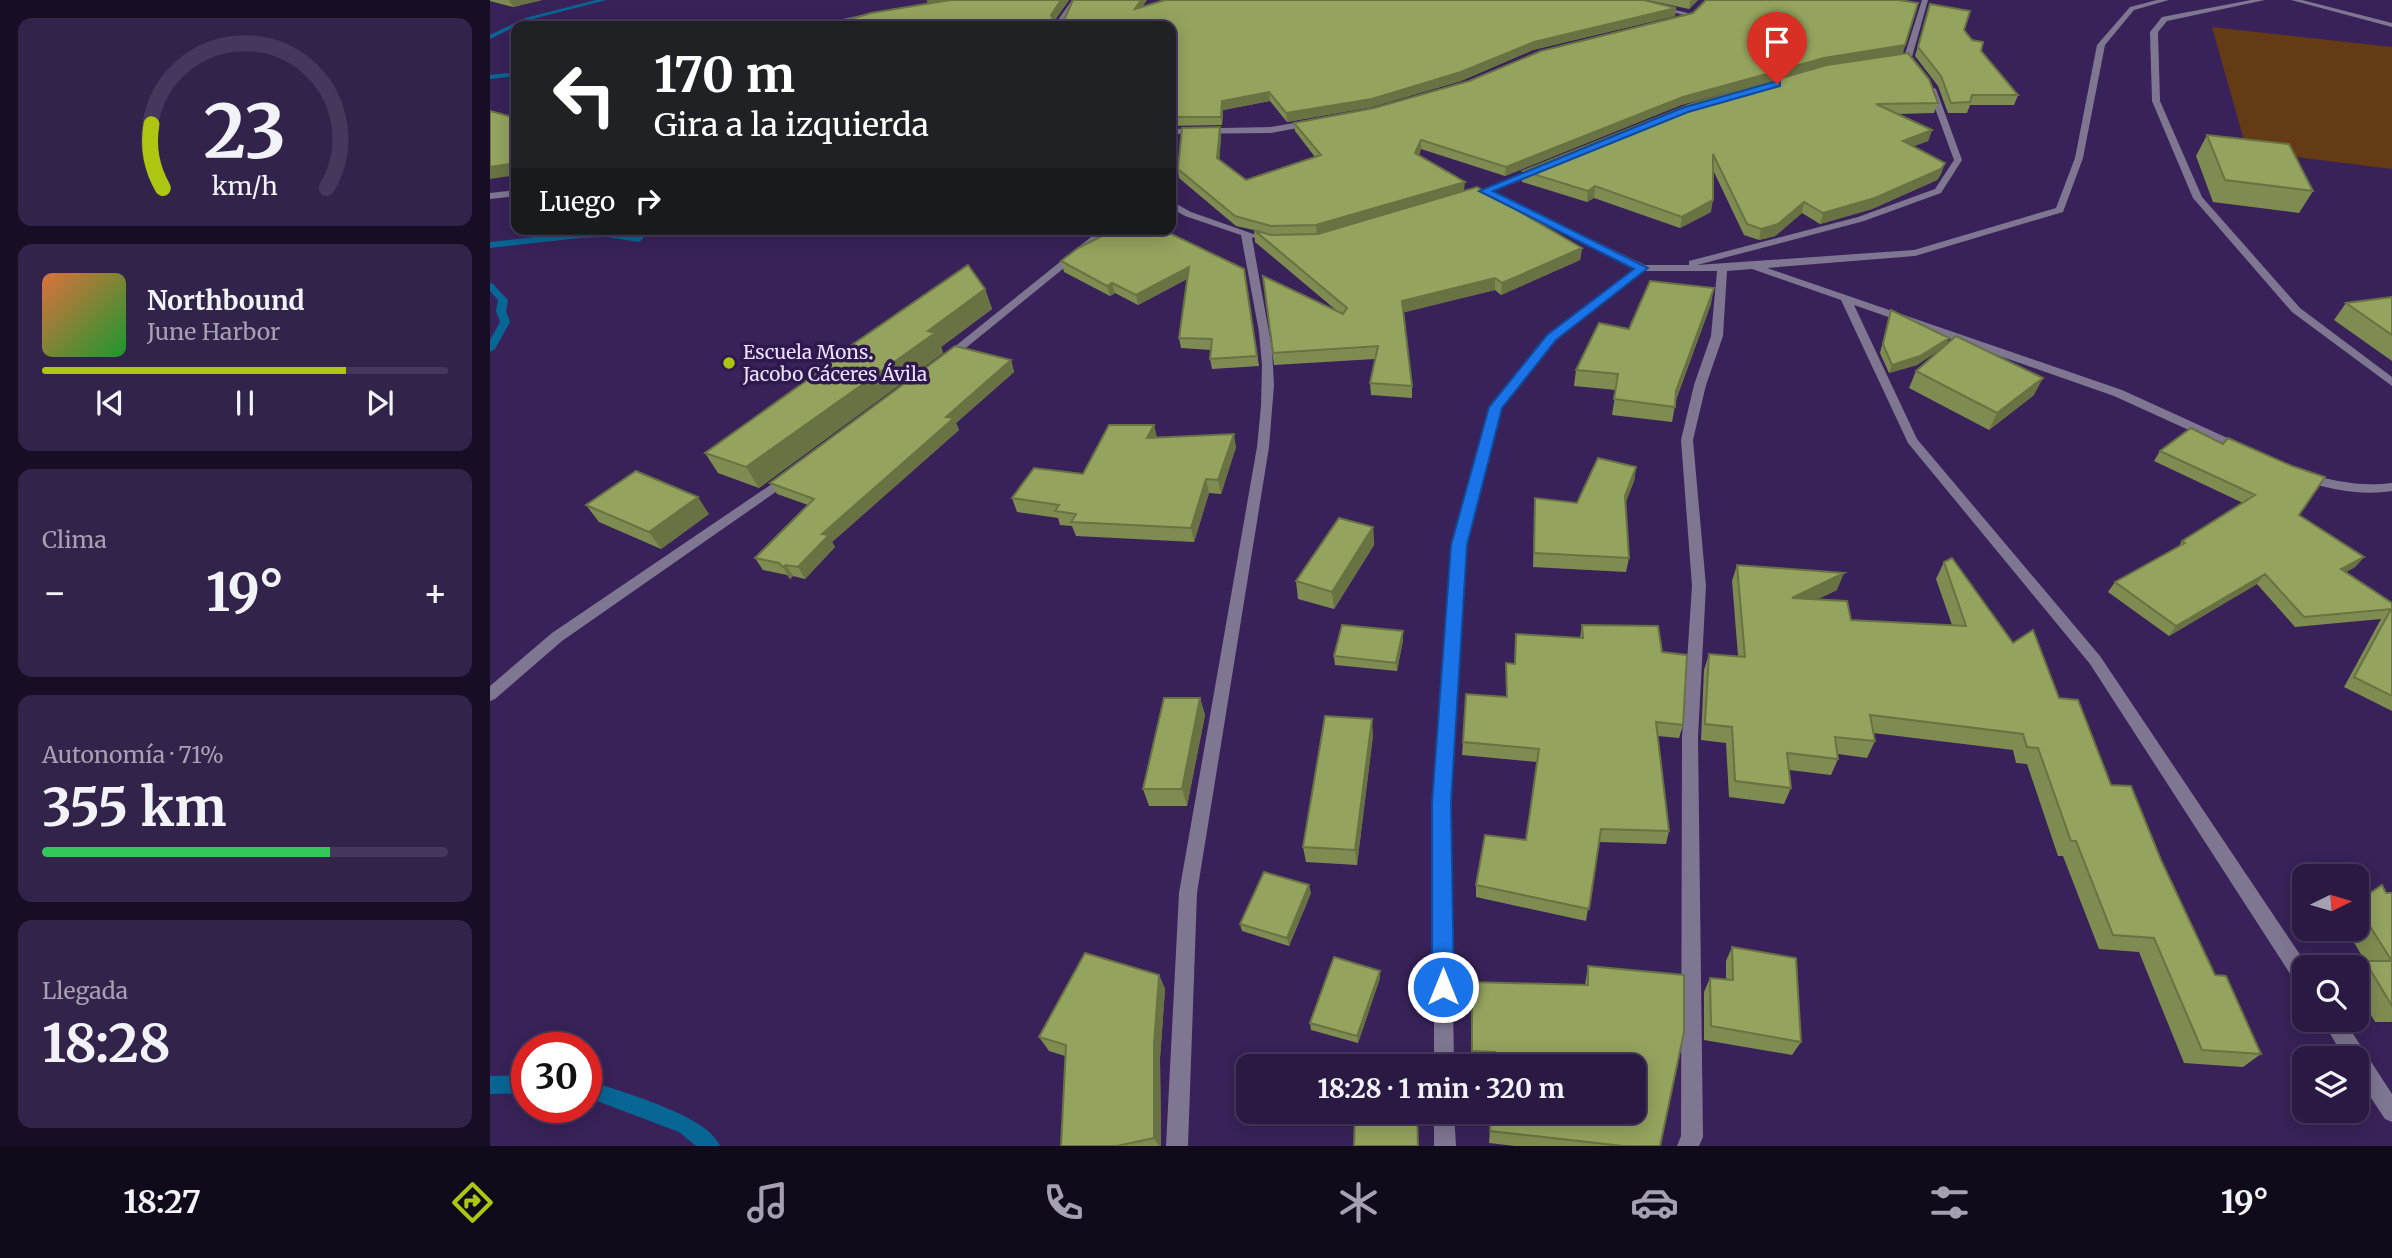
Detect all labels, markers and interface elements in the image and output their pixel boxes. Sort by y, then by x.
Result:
pin [1747,12.0,1807,84]
icon: arrive [1758,23,1796,61]
text: 170 m [654,44,795,105]
icon: left [539,49,630,140]
text: 23 [204,86,286,178]
text: Gira a la izquierda [654,105,929,145]
text: km/h [212,170,278,202]
icon: right [629,182,667,220]
text: Luego [539,185,615,218]
text: Northbound [147,284,305,317]
text: June Harbor [147,317,280,346]
place label: Escuela Mons. Jacobo Cáceres Ávila [742,340,927,386]
marker: Escuela Mons. Jacobo Cáceres Ávila [721,355,737,371]
icon: previous [91,384,129,422]
icon: pause [226,384,264,422]
icon: next [361,384,399,422]
text: Clima [42,525,107,554]
text: 19° [206,560,284,625]
text: − [42,569,67,616]
text: + [423,569,448,616]
text: Autonomía · 71% [42,740,224,769]
text: 355 km [42,775,226,840]
north arrow [2292,864,2370,942]
map controls [2292,864,2369,1123]
position arrow [1406,950,1480,1024]
button: search [2292,955,2369,1032]
text: Llegada [42,976,128,1005]
text: 18:28 [42,1011,171,1076]
speed limit sign: 30 [511,1032,602,1123]
button: layers [2292,1046,2369,1123]
text: 18:28 · 1 min · 320 m [1317,1072,1565,1105]
icon: directions [448,1178,497,1227]
icon: music [743,1178,792,1227]
icon: phone [1039,1178,1088,1227]
icon: climate [1334,1178,1383,1227]
icon: car [1630,1178,1679,1227]
icon: filters [1925,1178,1974,1227]
text: 18:27 [123,1182,201,1222]
text: 19° [2221,1182,2269,1222]

